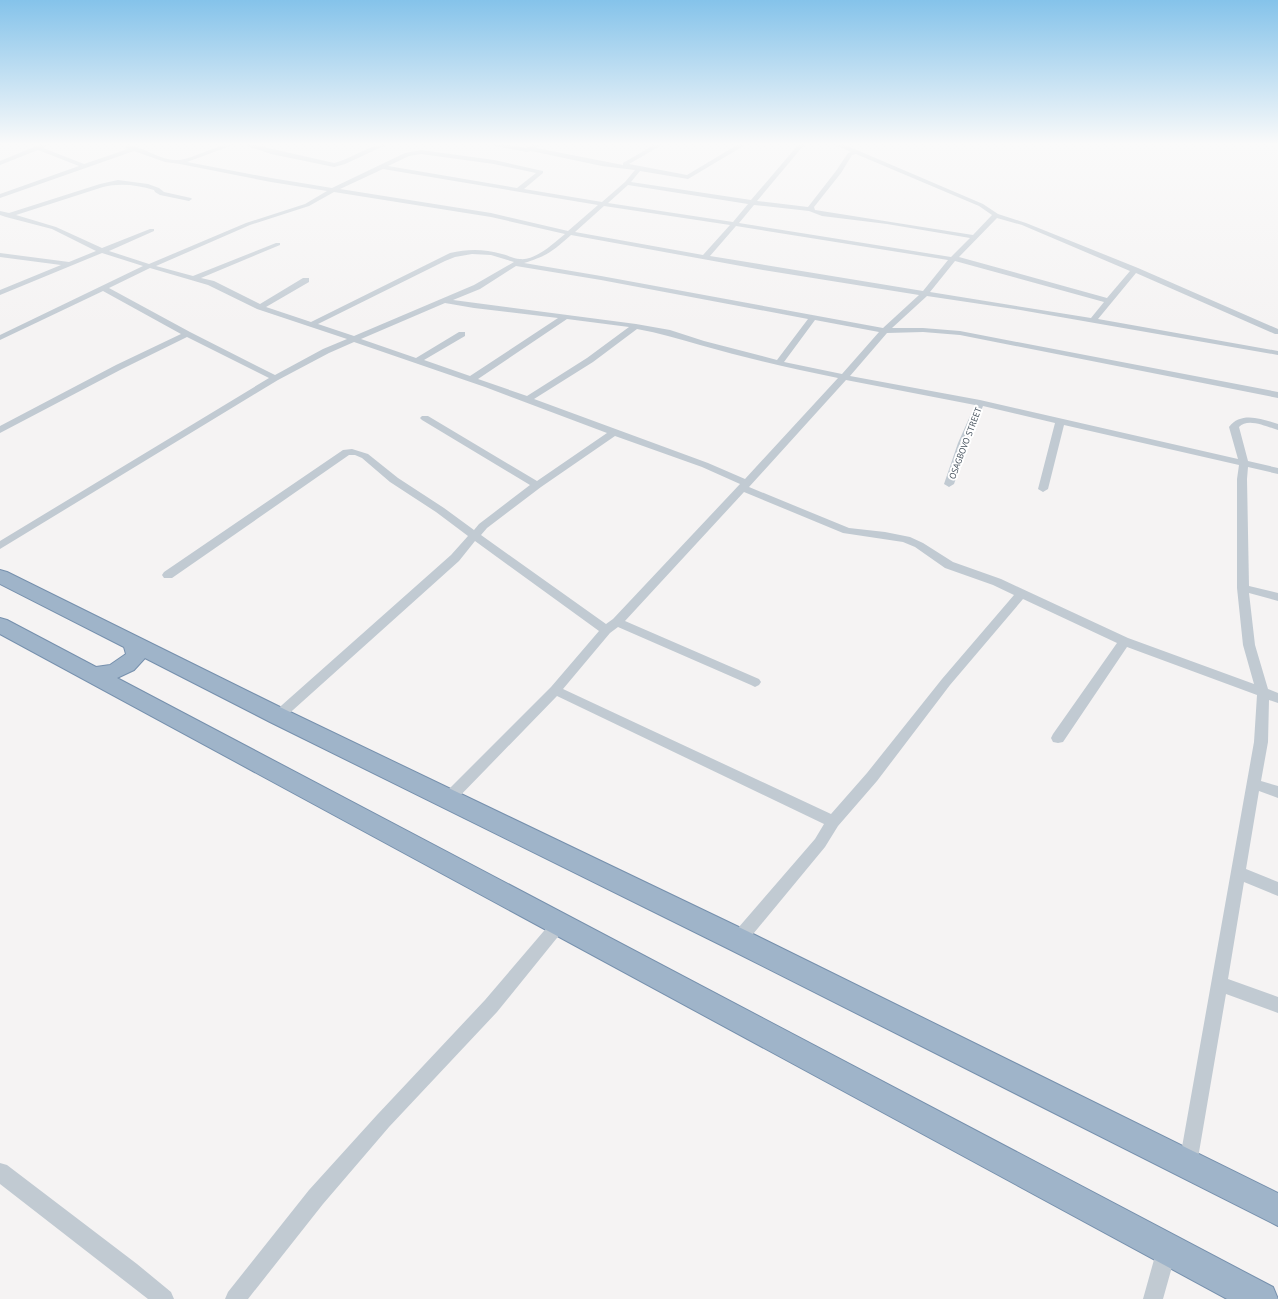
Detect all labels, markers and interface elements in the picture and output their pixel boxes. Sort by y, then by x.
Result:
street label: OSAGBOVO STREET [946,406,984,480]

